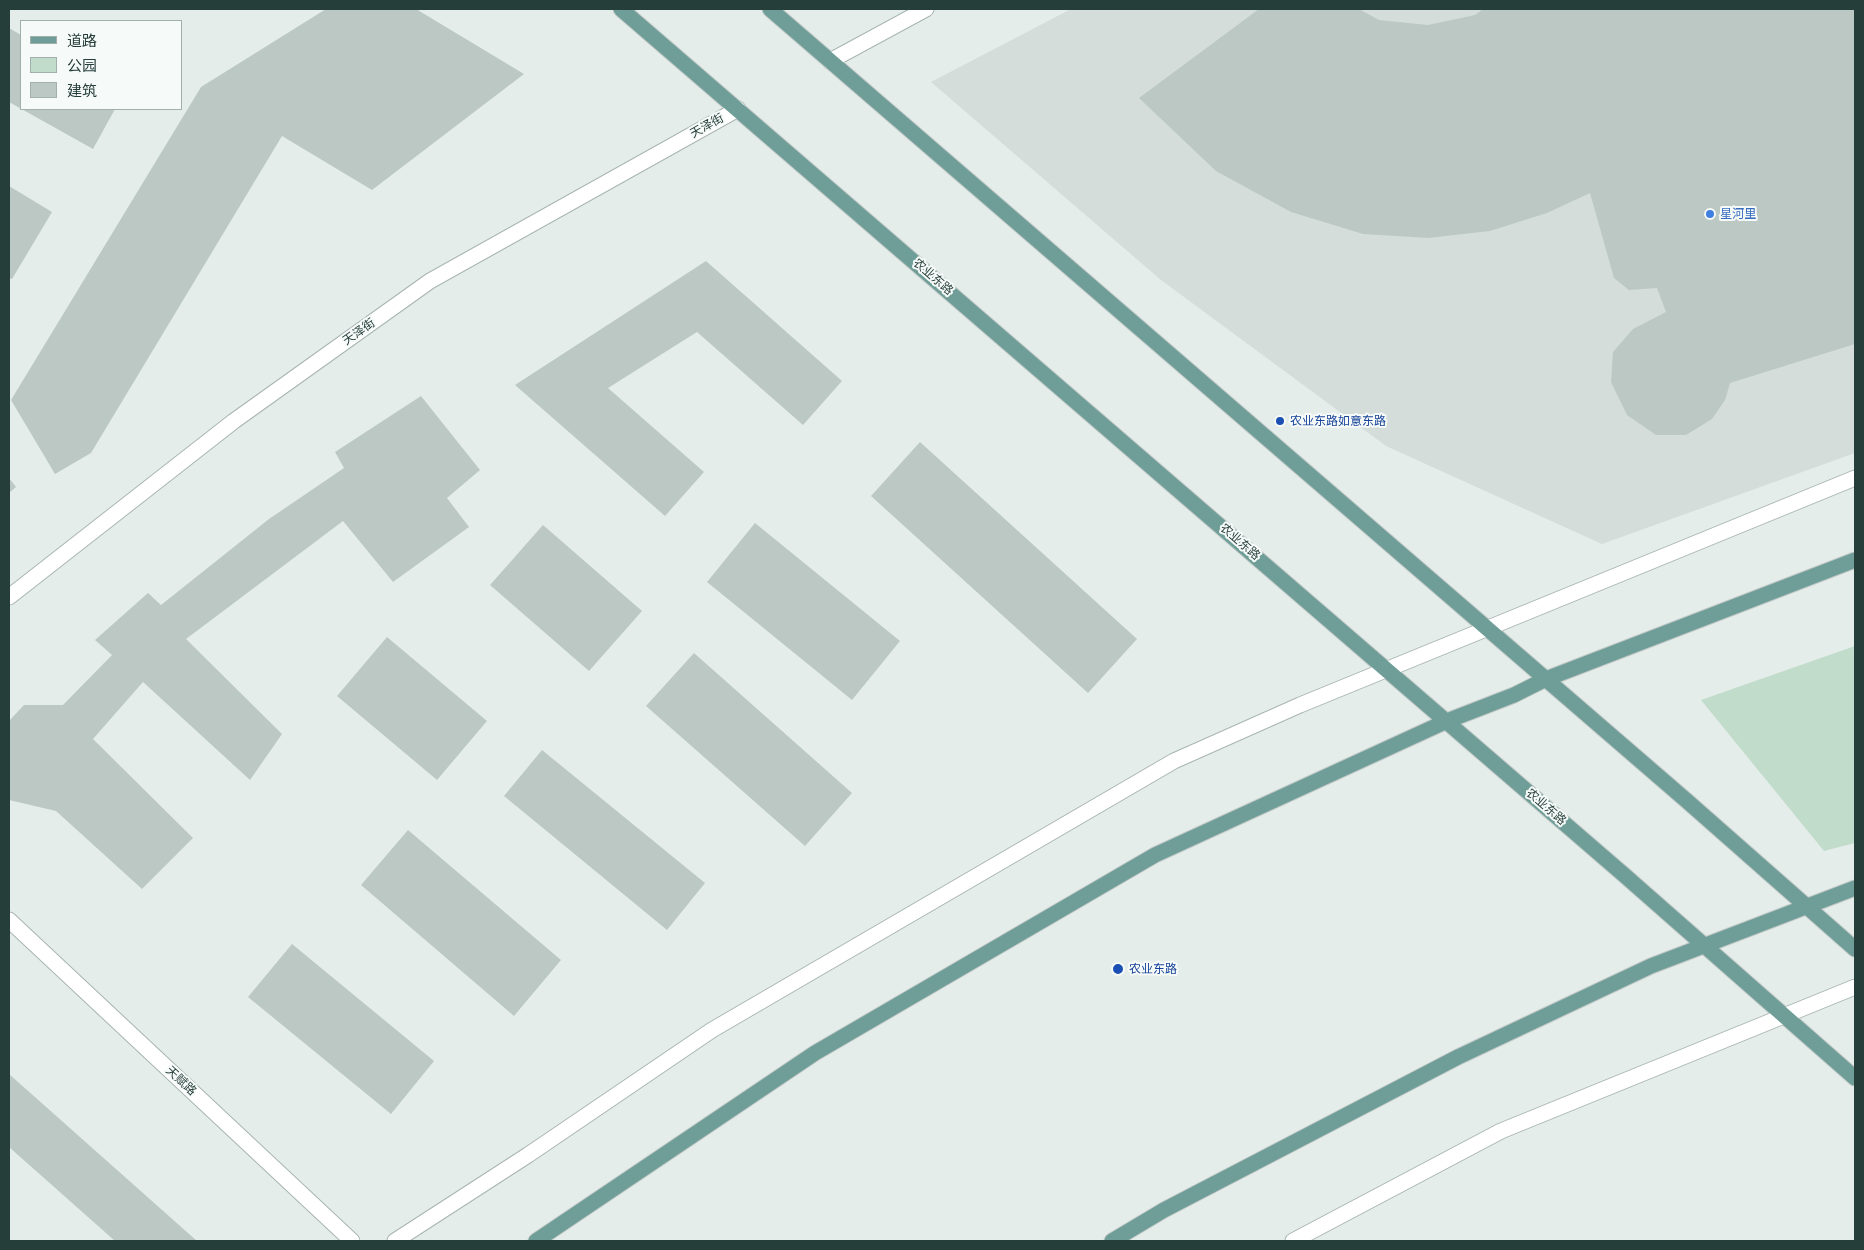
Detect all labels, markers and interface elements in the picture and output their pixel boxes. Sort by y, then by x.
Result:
legend [20,20,182,110]
text: 道路 [67,32,97,50]
text: 公园 [67,57,97,75]
text: 建筑 [67,82,97,100]
street label: 天泽街 [688,111,726,141]
place label: 星河里 [1720,207,1756,221]
marker: 星河里 [1704,208,1716,220]
street label: 农业东路 [910,256,956,298]
street label: 天泽街 [340,316,378,348]
place label: 农业东路如意东路 [1290,414,1386,428]
marker: 农业东路如意东路 [1274,415,1286,427]
street label: 农业东路 [1217,521,1263,563]
street label: 农业东路 [1523,786,1569,828]
marker: 农业东路 [1111,962,1125,976]
place label: 农业东路 [1129,962,1177,976]
street label: 天赋路 [163,1063,199,1099]

